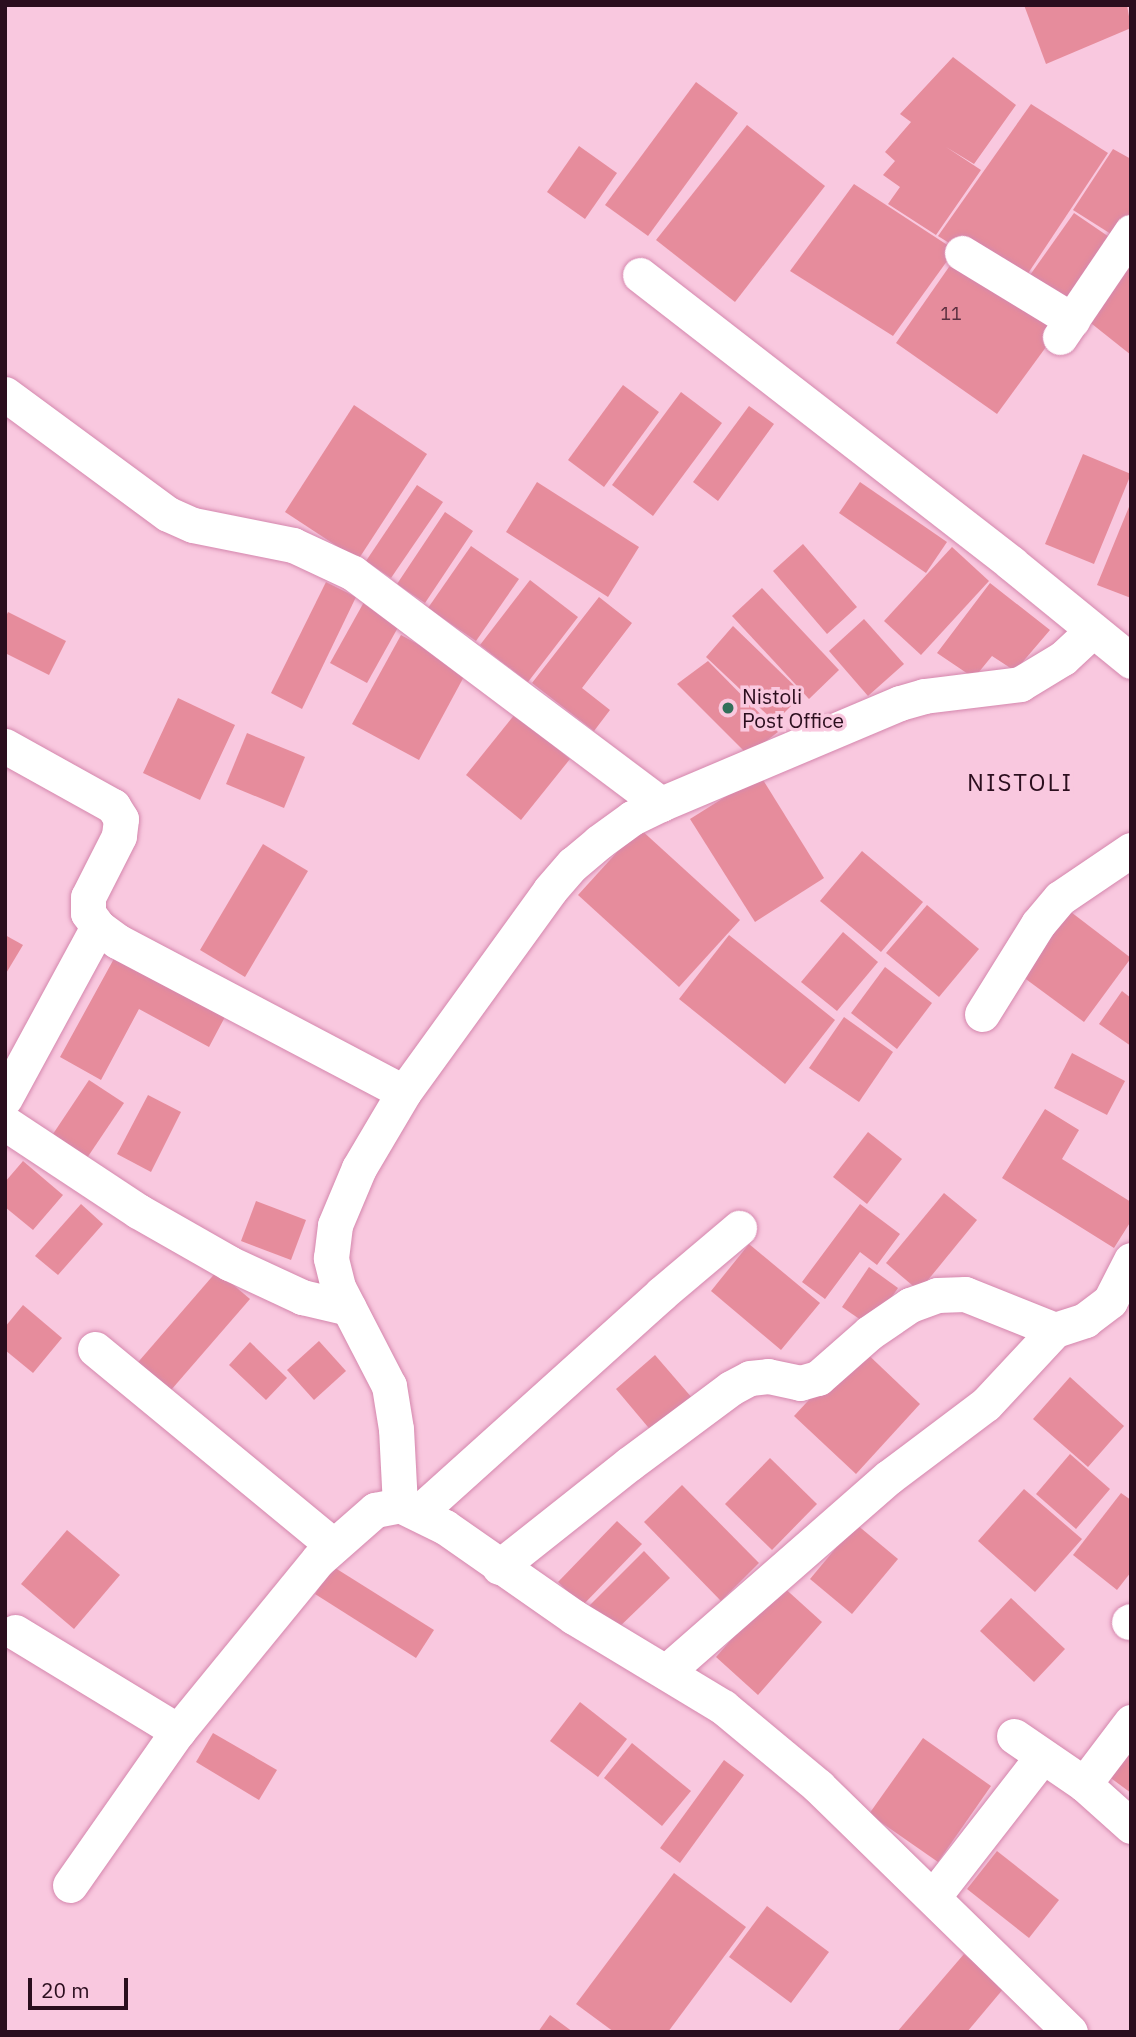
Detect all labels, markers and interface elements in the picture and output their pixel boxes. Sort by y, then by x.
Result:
house number: 11 [940,303,962,325]
place label: Nistoli Post Office [742,683,844,733]
marker: Nistoli Post Office [720,700,736,716]
district label: NISTOLI [968,769,1072,797]
scale bar [32,1964,131,2008]
text: 20 m [41,1976,90,2004]

